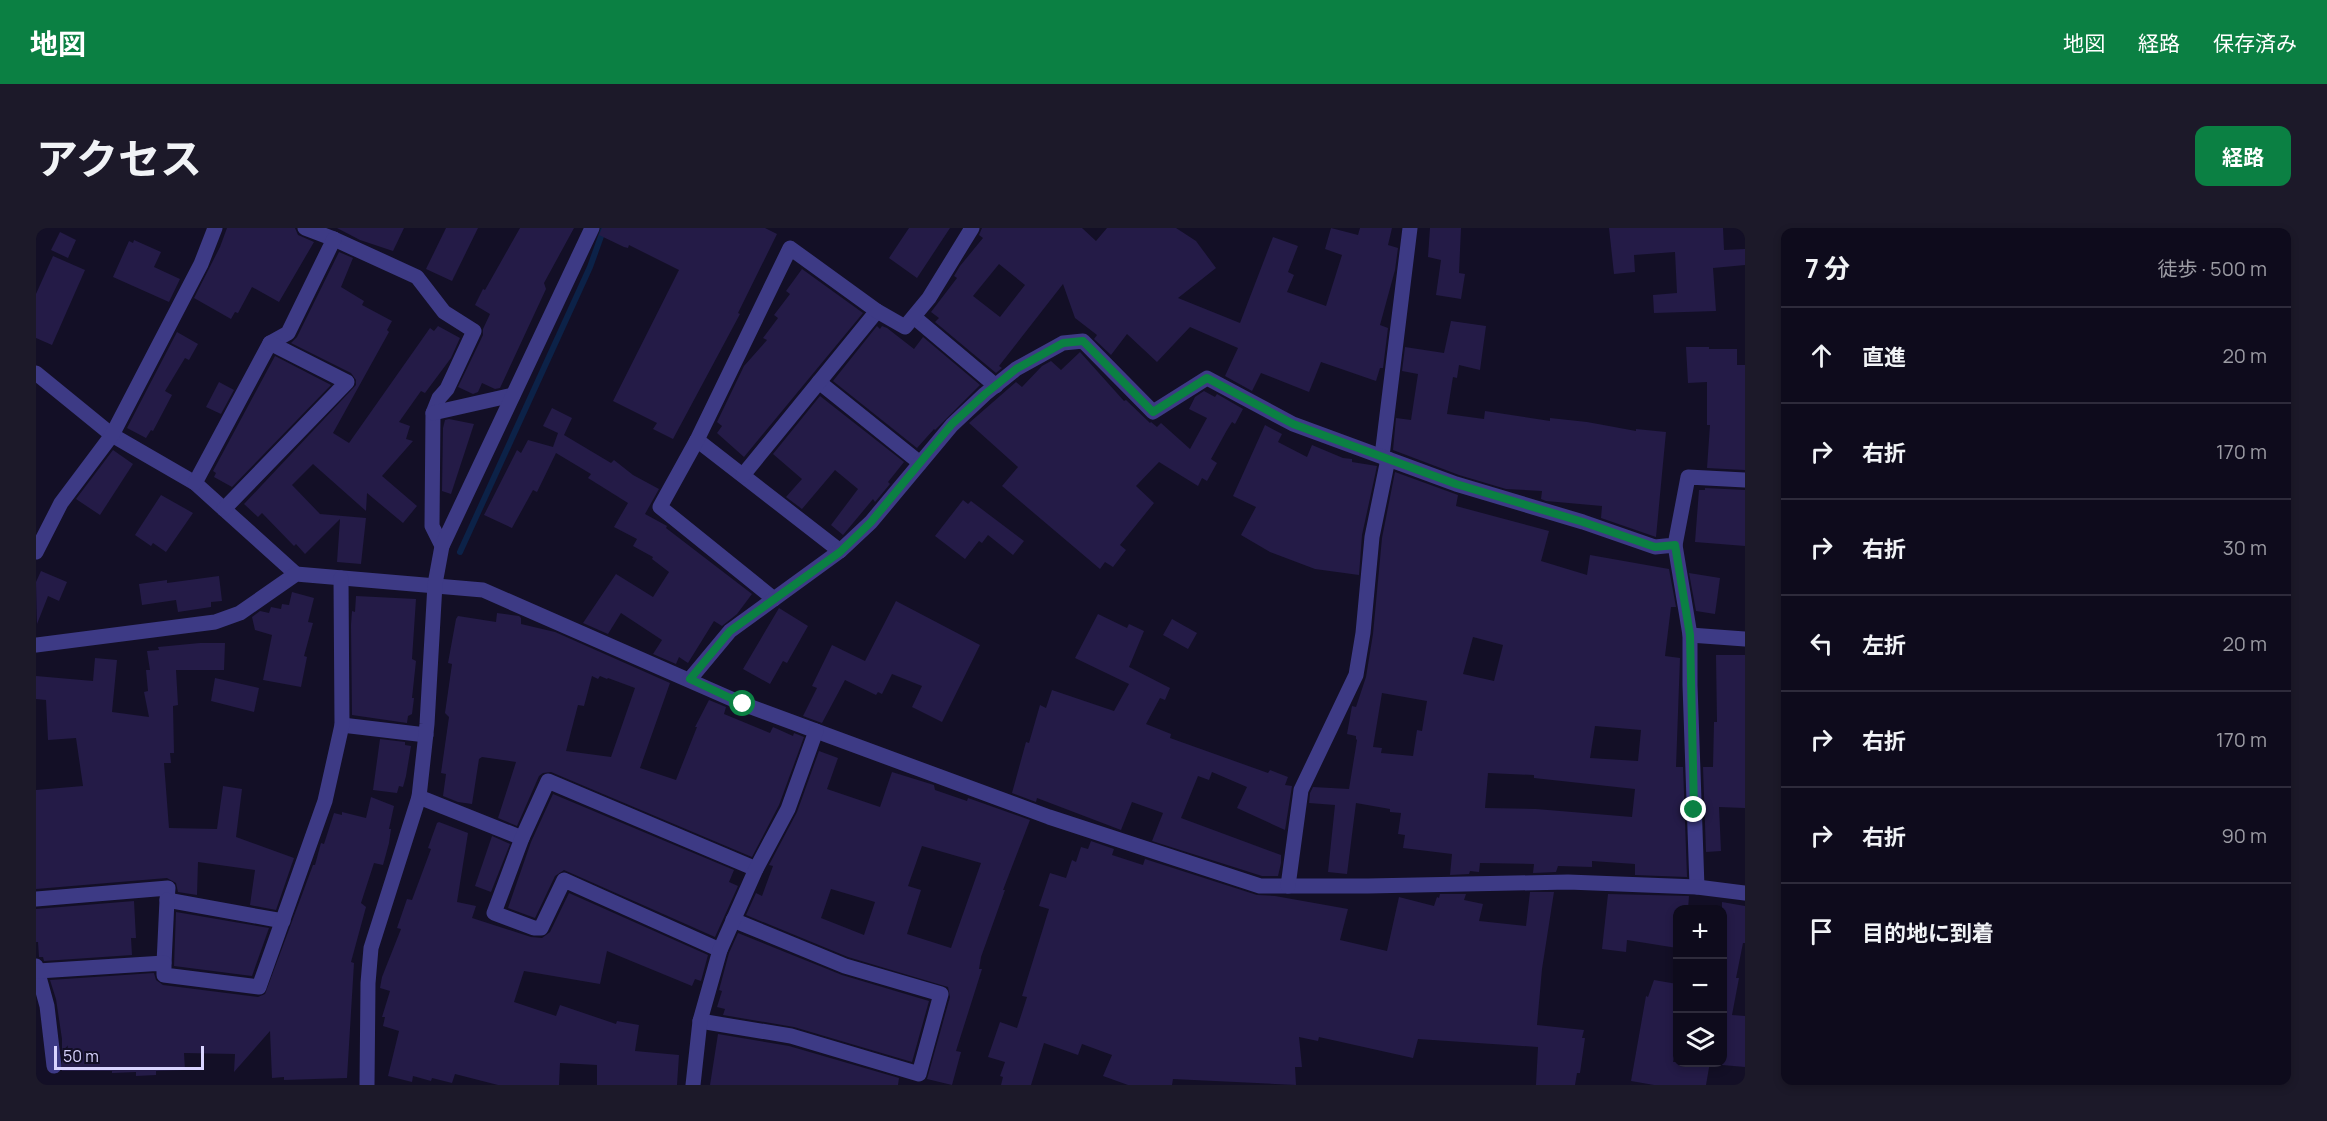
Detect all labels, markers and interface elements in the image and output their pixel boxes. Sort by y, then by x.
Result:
text: 地図 [30,24,86,62]
text: 地図 [2063,29,2105,57]
text: 経路 [2138,29,2180,57]
text: 保存済み [2213,29,2297,57]
button: 経路 [2195,126,2291,186]
text: アクセス [36,129,202,187]
text: 7 分 [1805,250,1850,286]
text: 徒歩 · 500 m [2158,255,2267,282]
icon: ahead [1805,339,1838,372]
text: 直進 [1862,342,1906,372]
text: 20 m [2222,342,2267,369]
icon: right [1805,435,1838,468]
text: 右折 [1862,438,1906,468]
text: 170 m [2216,438,2267,465]
icon: right [1805,531,1838,564]
text: 右折 [1862,534,1906,564]
text: 30 m [2223,534,2267,561]
icon: left [1805,627,1838,660]
text: 左折 [1862,630,1906,660]
text: 20 m [2222,630,2267,657]
route start [729,690,755,716]
icon: right [1805,723,1838,756]
text: 右折 [1862,726,1906,756]
text: 170 m [2216,726,2267,753]
route end [1680,796,1706,822]
icon: right [1805,819,1838,852]
text: 右折 [1862,822,1906,852]
text: 90 m [2221,822,2267,849]
map controls [1673,905,1727,1067]
button: + [1673,905,1727,959]
icon: arrive [1805,915,1838,948]
text: 目的地に到着 [1862,918,1994,948]
button: − [1673,959,1727,1013]
button: layers [1673,1013,1727,1067]
scale bar [54,1043,204,1070]
text: 50 m [63,1045,99,1067]

